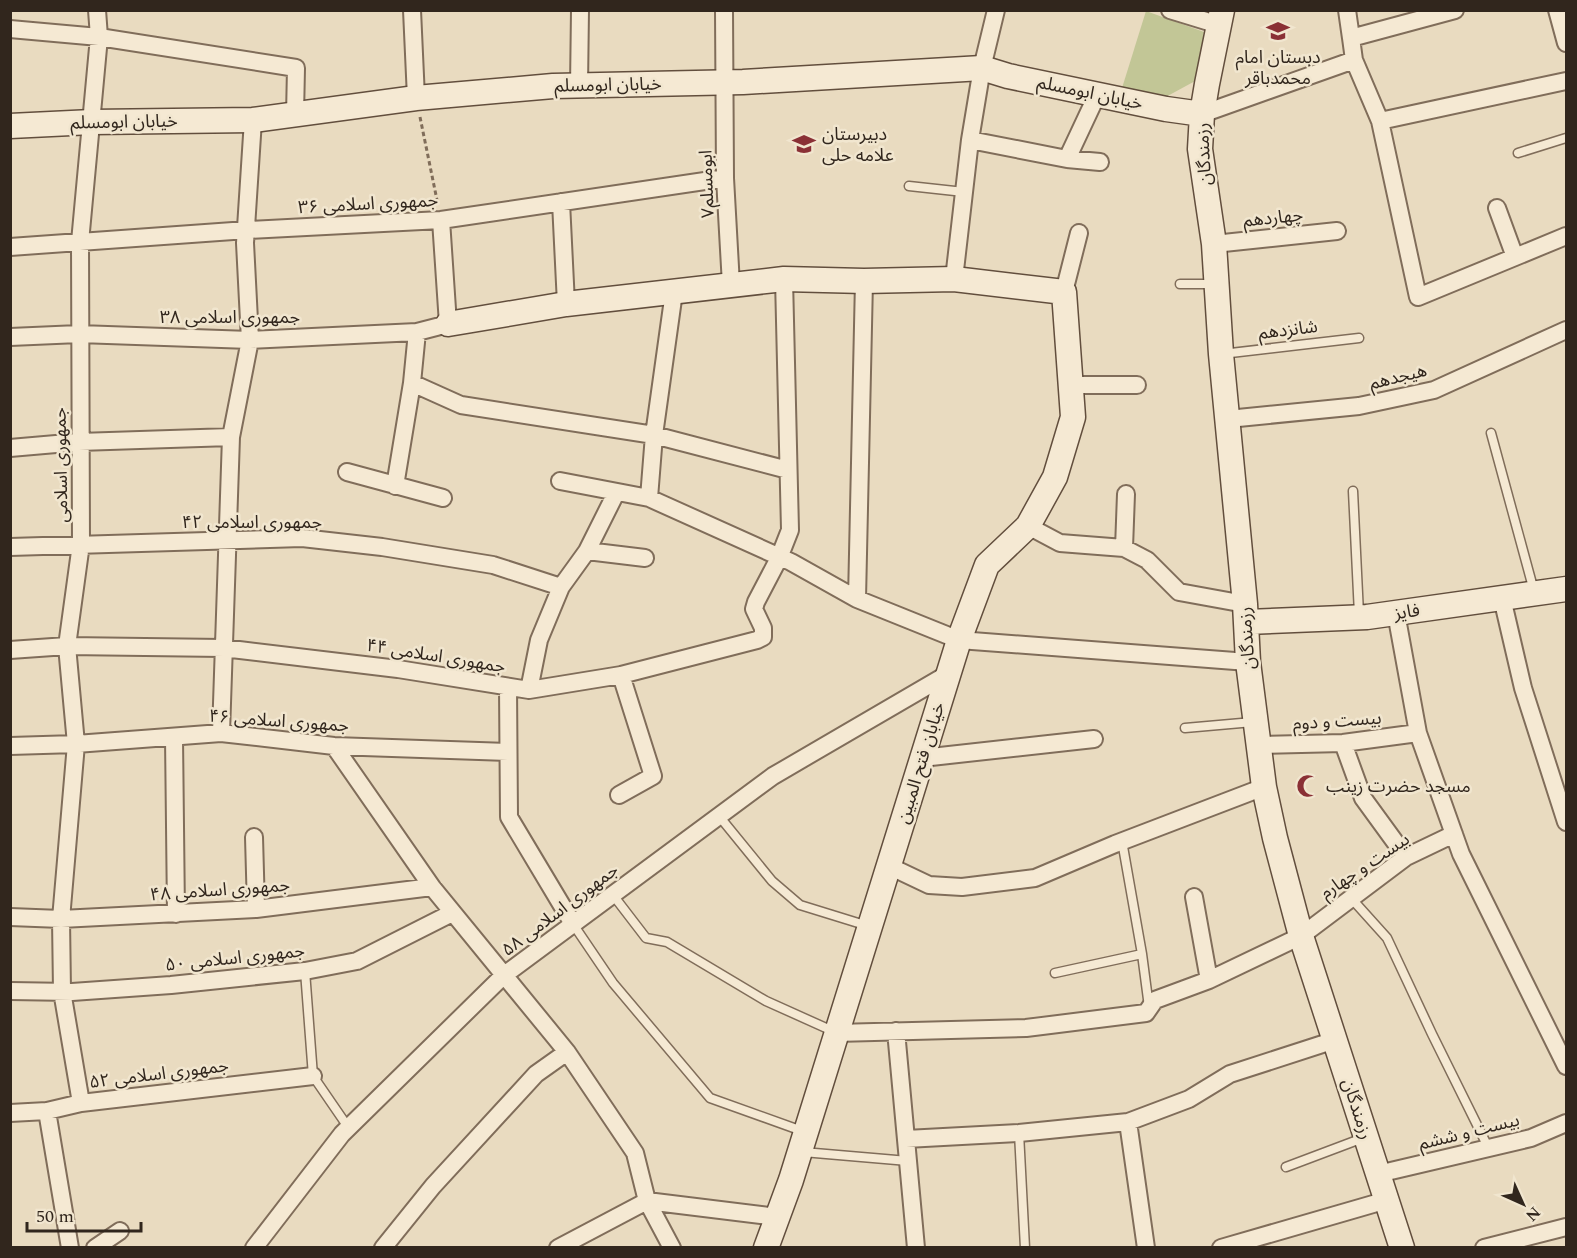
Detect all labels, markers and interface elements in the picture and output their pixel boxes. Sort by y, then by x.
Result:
school or university icon: دبستان امام محمدباقر [1265,18,1291,44]
place label: دبستان امام محمدباقر [1235,44,1321,92]
street label: خیابان ابومسلم [1035,69,1145,117]
street label: خیابان ابومسلم [554,71,662,99]
street label: خیابان ابومسلم [70,108,178,136]
place label: دبیرستان علامه حلی [822,121,894,169]
street label: رزمندگان [1189,122,1219,186]
school or university icon: دبیرستان علامه حلی [791,131,817,157]
street label: ابومسلم۷ [692,149,722,219]
street label: جمهوری اسلامی ۳۶ [297,187,439,221]
street label: چهاردهم [1242,201,1304,235]
street label: جمهوری اسلامی ۳۸ [160,304,300,331]
street label: شانزدهم [1257,313,1319,347]
street label: هیجدهم [1366,357,1430,397]
street label: جمهوری اسلامی [46,407,76,523]
street label: جمهوری اسلامی ۴۲ [182,509,322,536]
street label: فایز [1391,597,1422,627]
street label: رزمندگان [1231,606,1263,670]
street label: جمهوری اسلامی ۴۴ [365,632,507,680]
street label: خیابان فتح المبین [890,699,952,827]
street label: جمهوری اسلامی ۴۶ [208,703,350,739]
street label: بیست و دوم [1292,704,1382,738]
mosque icon: مسجد حضرت زینب [1295,773,1321,799]
place label: مسجد حضرت زینب [1326,773,1471,800]
street label: بیست و چهارم [1315,826,1415,906]
street label: جمهوری اسلامی ۵۸ [496,857,624,963]
street label: جمهوری اسلامی ۴۸ [149,872,291,908]
street label: جمهوری اسلامی ۵۰ [164,937,306,979]
street label: جمهوری اسلامی ۵۲ [88,1052,230,1096]
street label: رزمندگان [1334,1075,1380,1143]
street label: بیست و ششم [1416,1106,1522,1158]
north arrow [1493,1174,1553,1234]
scale bar [27,1195,141,1233]
text: N [1520,1201,1546,1227]
text: 50 m [36,1203,74,1230]

